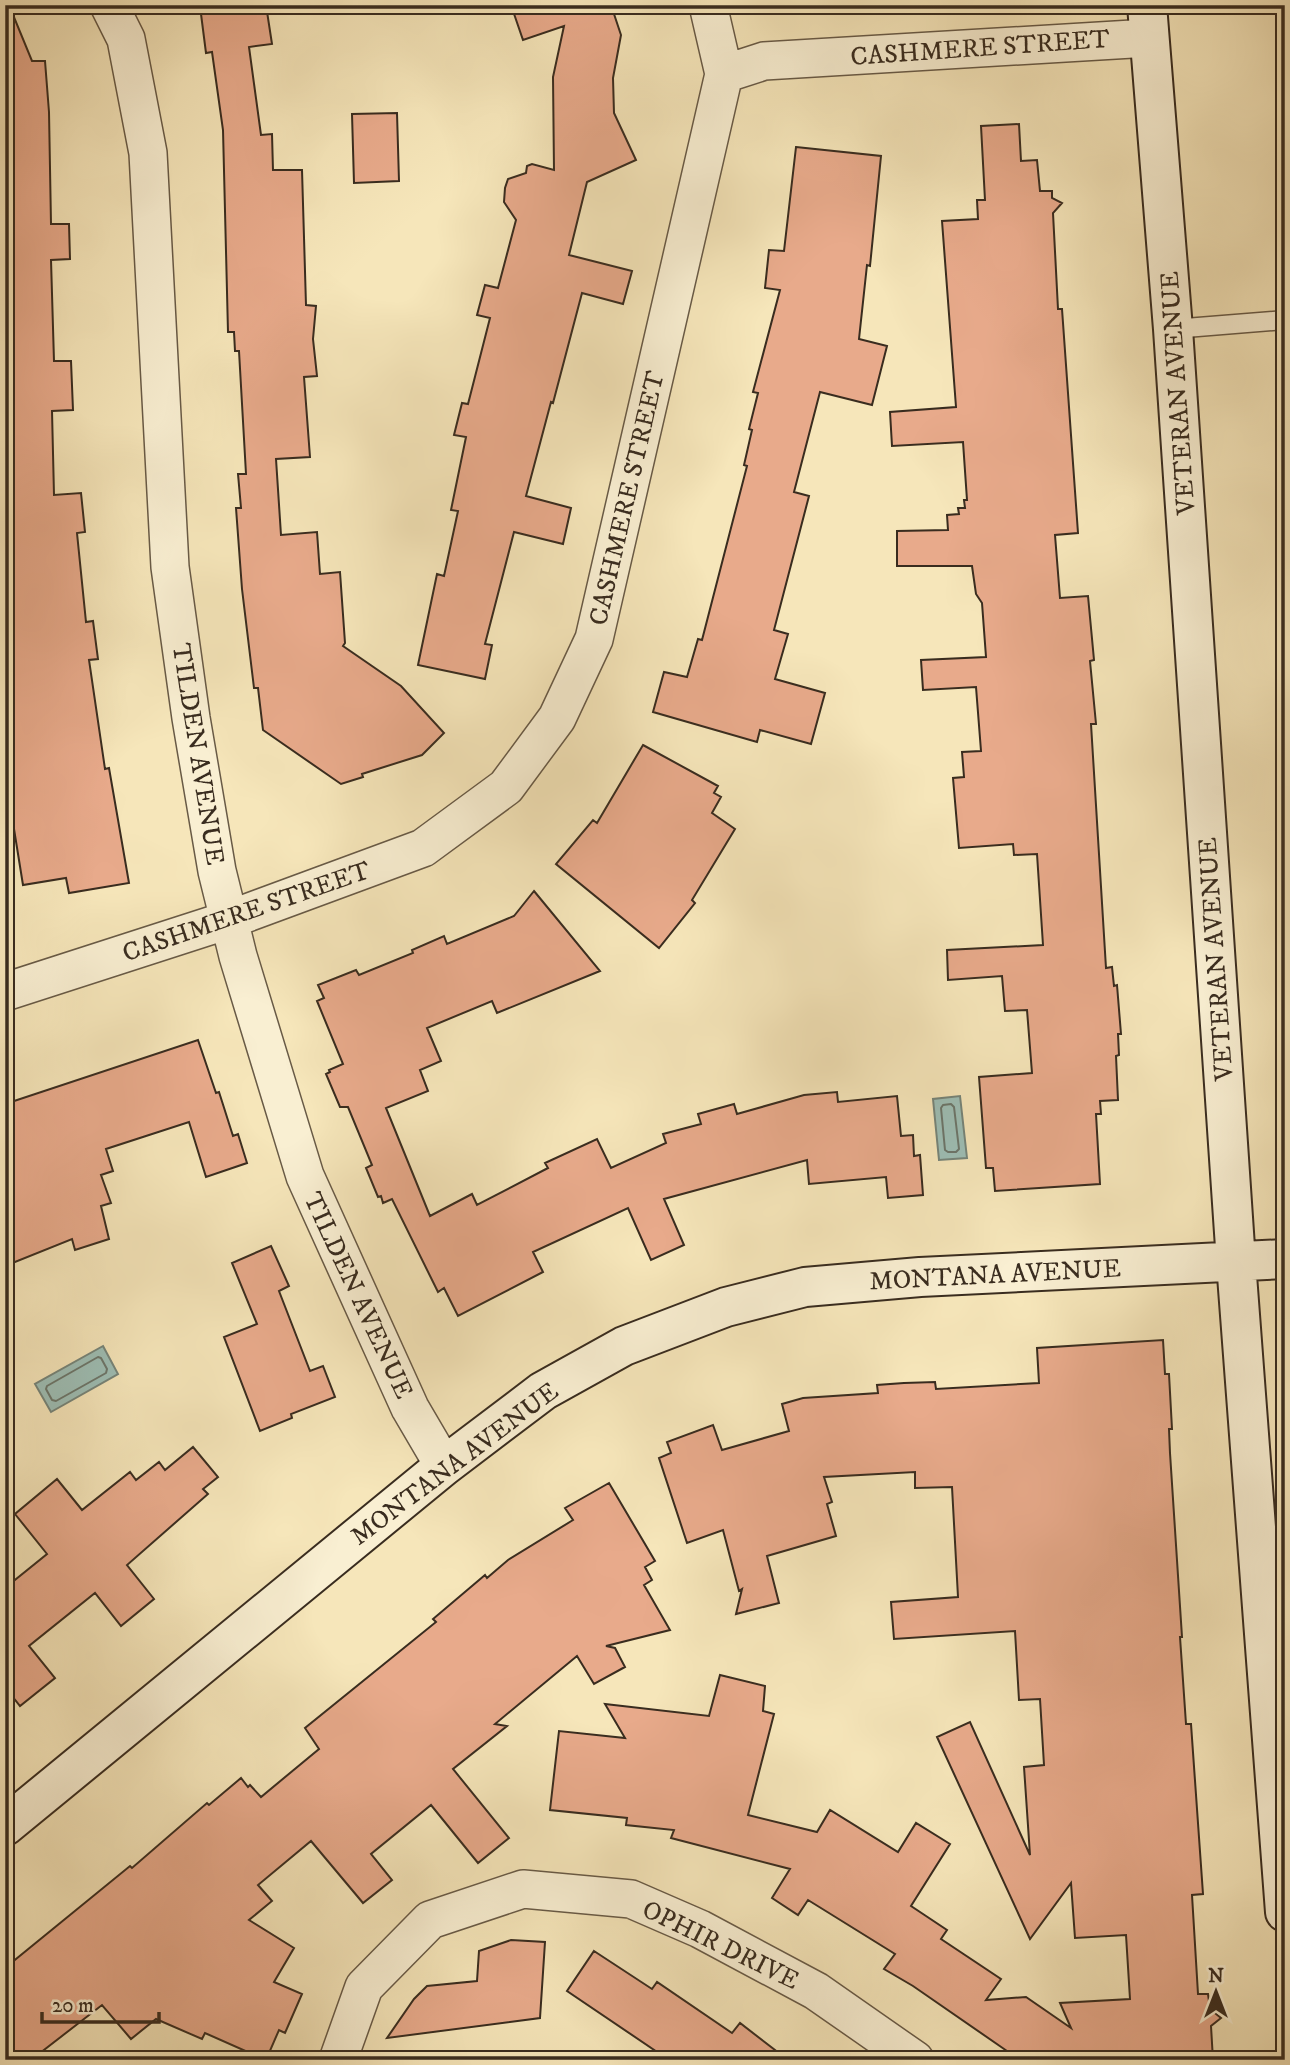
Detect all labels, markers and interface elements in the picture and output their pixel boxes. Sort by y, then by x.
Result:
street label: CASHMERE STREET [849,23,1111,74]
street label: VETERAN AVENUE [1154,270,1204,517]
street label: CASHMERE STREET [582,368,673,629]
street label: TILDEN AVENUE [164,641,231,867]
street label: VETERAN AVENUE [1192,836,1242,1083]
street label: CASHMERE STREET [118,854,375,970]
street label: TILDEN AVENUE [295,1187,420,1404]
street label: MONTANA AVENUE [868,1252,1122,1299]
street label: MONTANA AVENUE [344,1375,565,1553]
street label: OPHIR DRIVE [636,1893,804,1998]
north arrow [1182,1956,1252,2026]
text: N [1208,1965,1224,1988]
scale bar [42,1981,159,2025]
text: 20 m [52,1993,94,2019]

